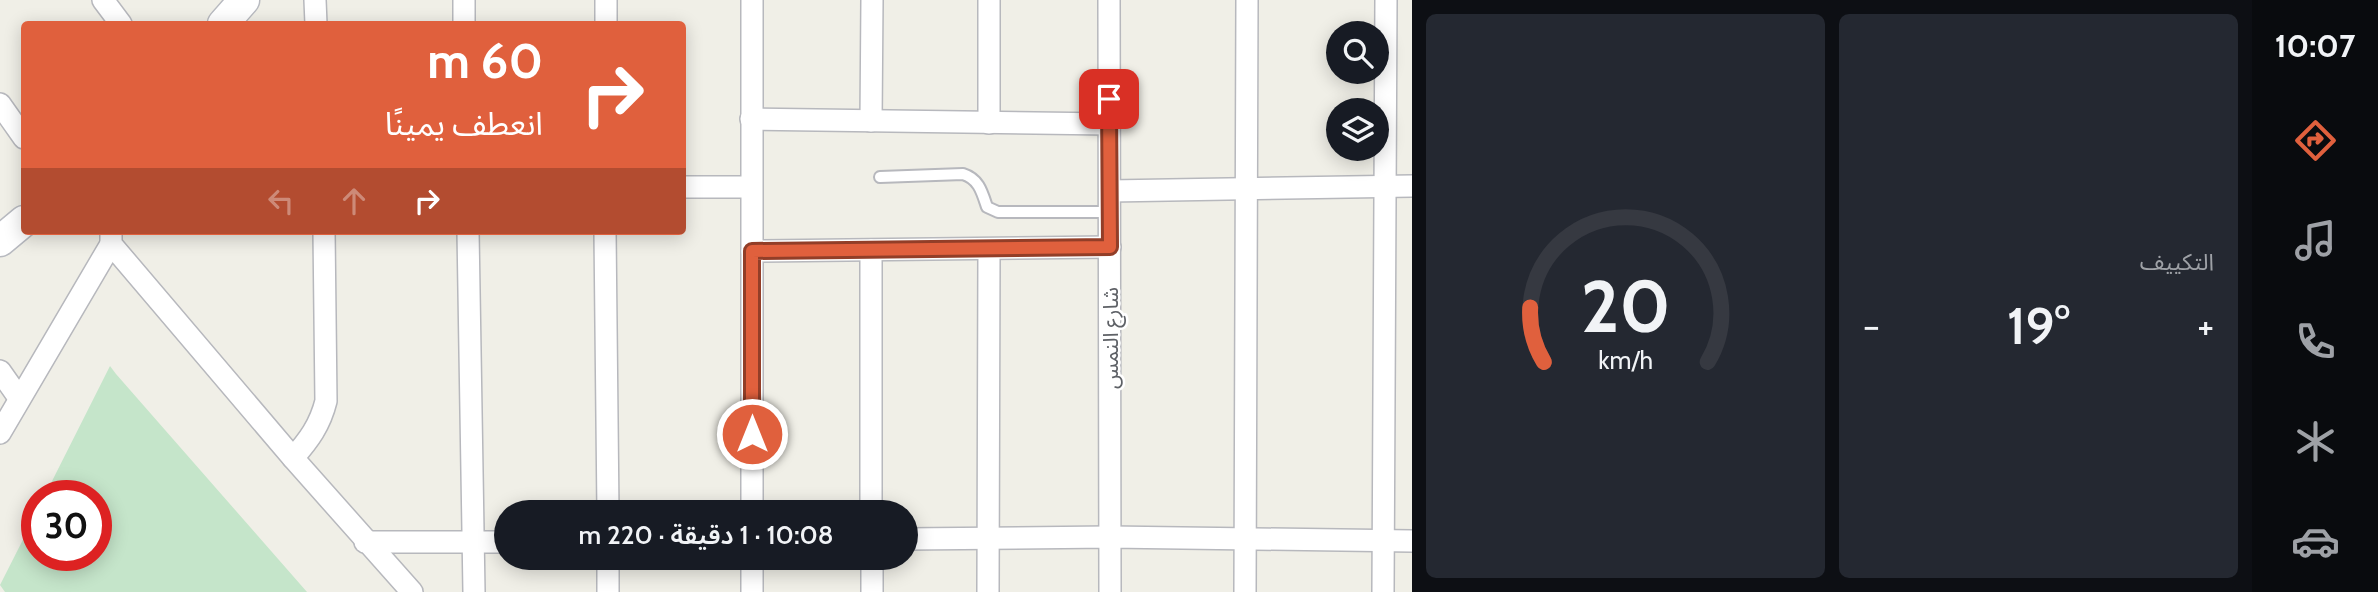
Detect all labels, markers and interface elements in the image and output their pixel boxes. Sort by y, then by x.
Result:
map controls [1326,21,1389,161]
button: search [1326,21,1389,84]
text: 10:07 [2275,26,2355,65]
text: 60 m [427,31,543,90]
icon: right [567,49,658,140]
pin [1079,69,1139,129]
icon: arrive [1090,80,1128,118]
button: layers [1326,98,1389,161]
text: انعطف يمينًا [385,104,543,143]
icon: directions [2291,116,2340,165]
icon: left [262,182,300,220]
icon: ahead [335,182,373,220]
icon: right [408,182,446,220]
icon: music [2291,216,2340,265]
text: التكييف [2140,248,2214,276]
text: 20 [1581,262,1670,350]
street label: شارع النمس [1098,287,1126,389]
text: 19° [2007,294,2070,357]
text: − [1863,302,1880,349]
text: + [2197,302,2214,349]
icon: phone [2291,317,2340,366]
text: km/h [1598,345,1653,375]
position arrow [715,397,789,471]
icon: climate [2291,417,2340,466]
speed limit sign: 30 [21,480,112,571]
icon: car [2291,517,2340,566]
text: 10:08 · 1 دقيقة · 220 m [578,519,834,551]

